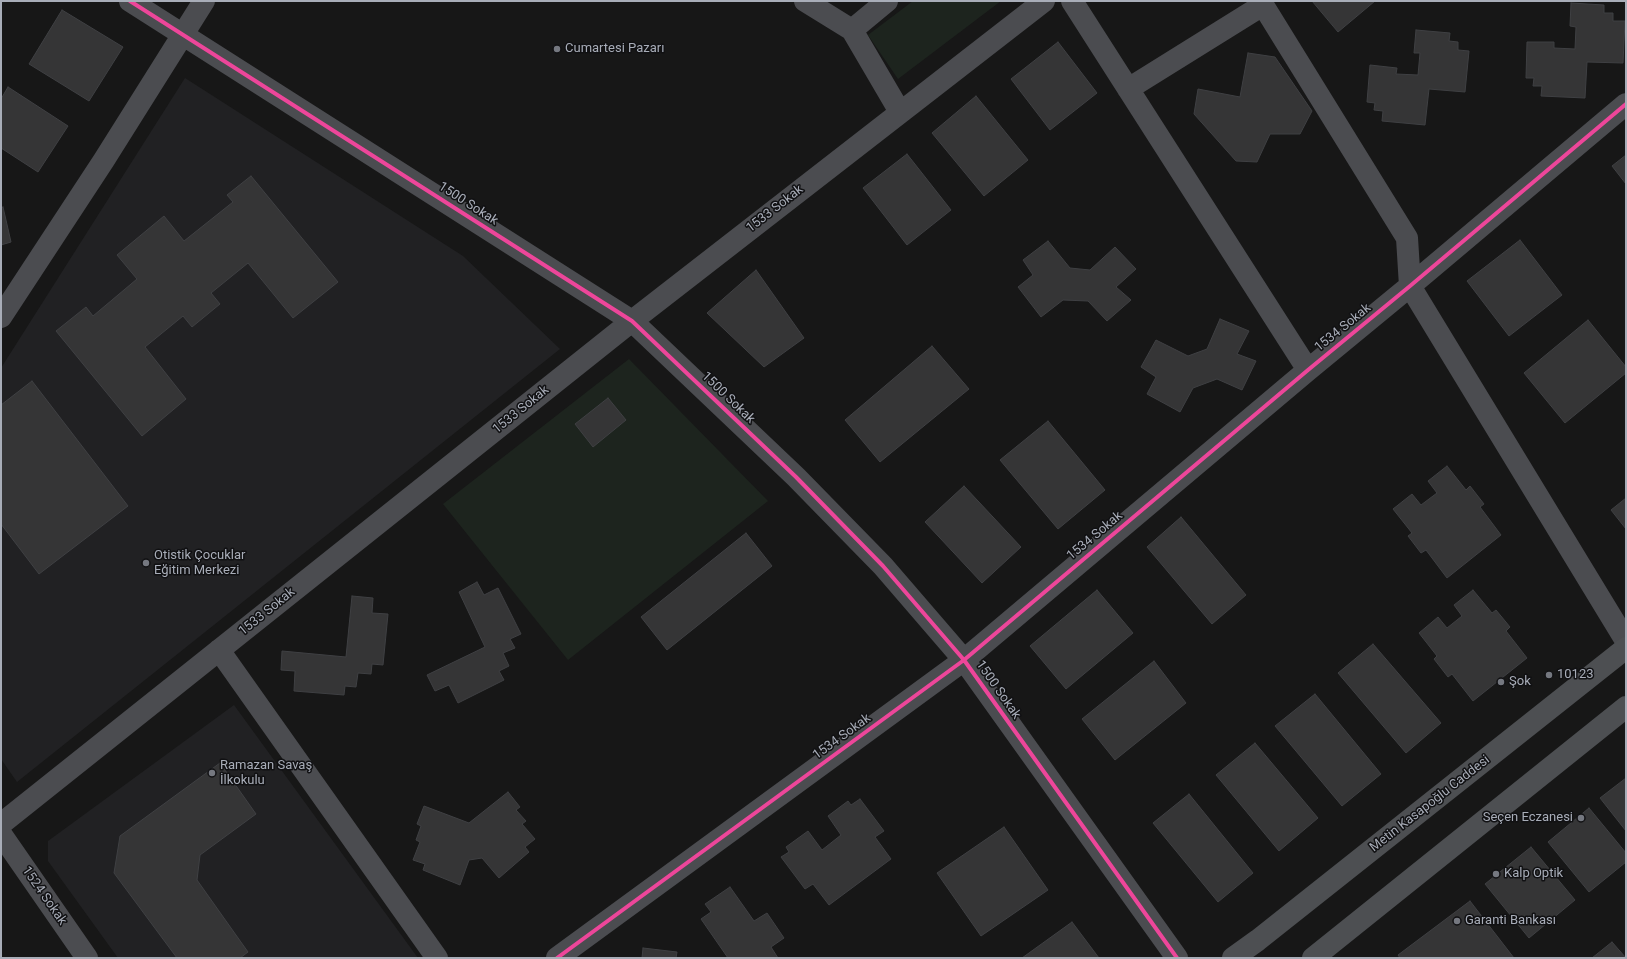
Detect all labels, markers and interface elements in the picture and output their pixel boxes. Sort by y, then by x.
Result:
place label: Cumartesi Pazarı [565,41,664,57]
marker: Cumartesi Pazarı [552,44,562,54]
street label: 1500 Sokak [435,179,501,229]
street label: 1533 Sokak [743,182,807,236]
street label: 1534 Sokak [1312,301,1374,355]
street label: 1500 Sokak [698,369,758,427]
street label: 1533 Sokak [490,383,552,437]
street label: 1534 Sokak [1064,508,1126,564]
place label: Otistik Çocuklar Eğitim Merkezi [154,548,245,579]
marker: Otistik Çocuklar Eğitim Merkezi [141,558,151,568]
street label: 1533 Sokak [236,585,298,639]
street label: 1500 Sokak [972,658,1024,722]
place label: 10123 [1557,667,1594,683]
marker: 10123 [1544,670,1554,680]
place label: Şok [1509,674,1531,690]
marker: Şok [1496,677,1506,687]
street label: 1534 Sokak [810,711,874,763]
street label: Metin Kasapoğlu Caddesi [1367,752,1493,856]
place label: Ramazan Savaş İlkokulu [220,758,312,789]
marker: Ramazan Savaş İlkokulu [207,768,217,778]
place label: Seçen Eczanesi [1483,810,1573,826]
marker: Seçen Eczanesi [1576,813,1586,823]
street label: 1524 Sokak [18,864,70,928]
place label: Kalp Optik [1504,866,1563,882]
marker: Kalp Optik [1491,869,1501,879]
place label: Garanti Bankası [1465,913,1556,929]
marker: Garanti Bankası [1452,916,1462,926]

